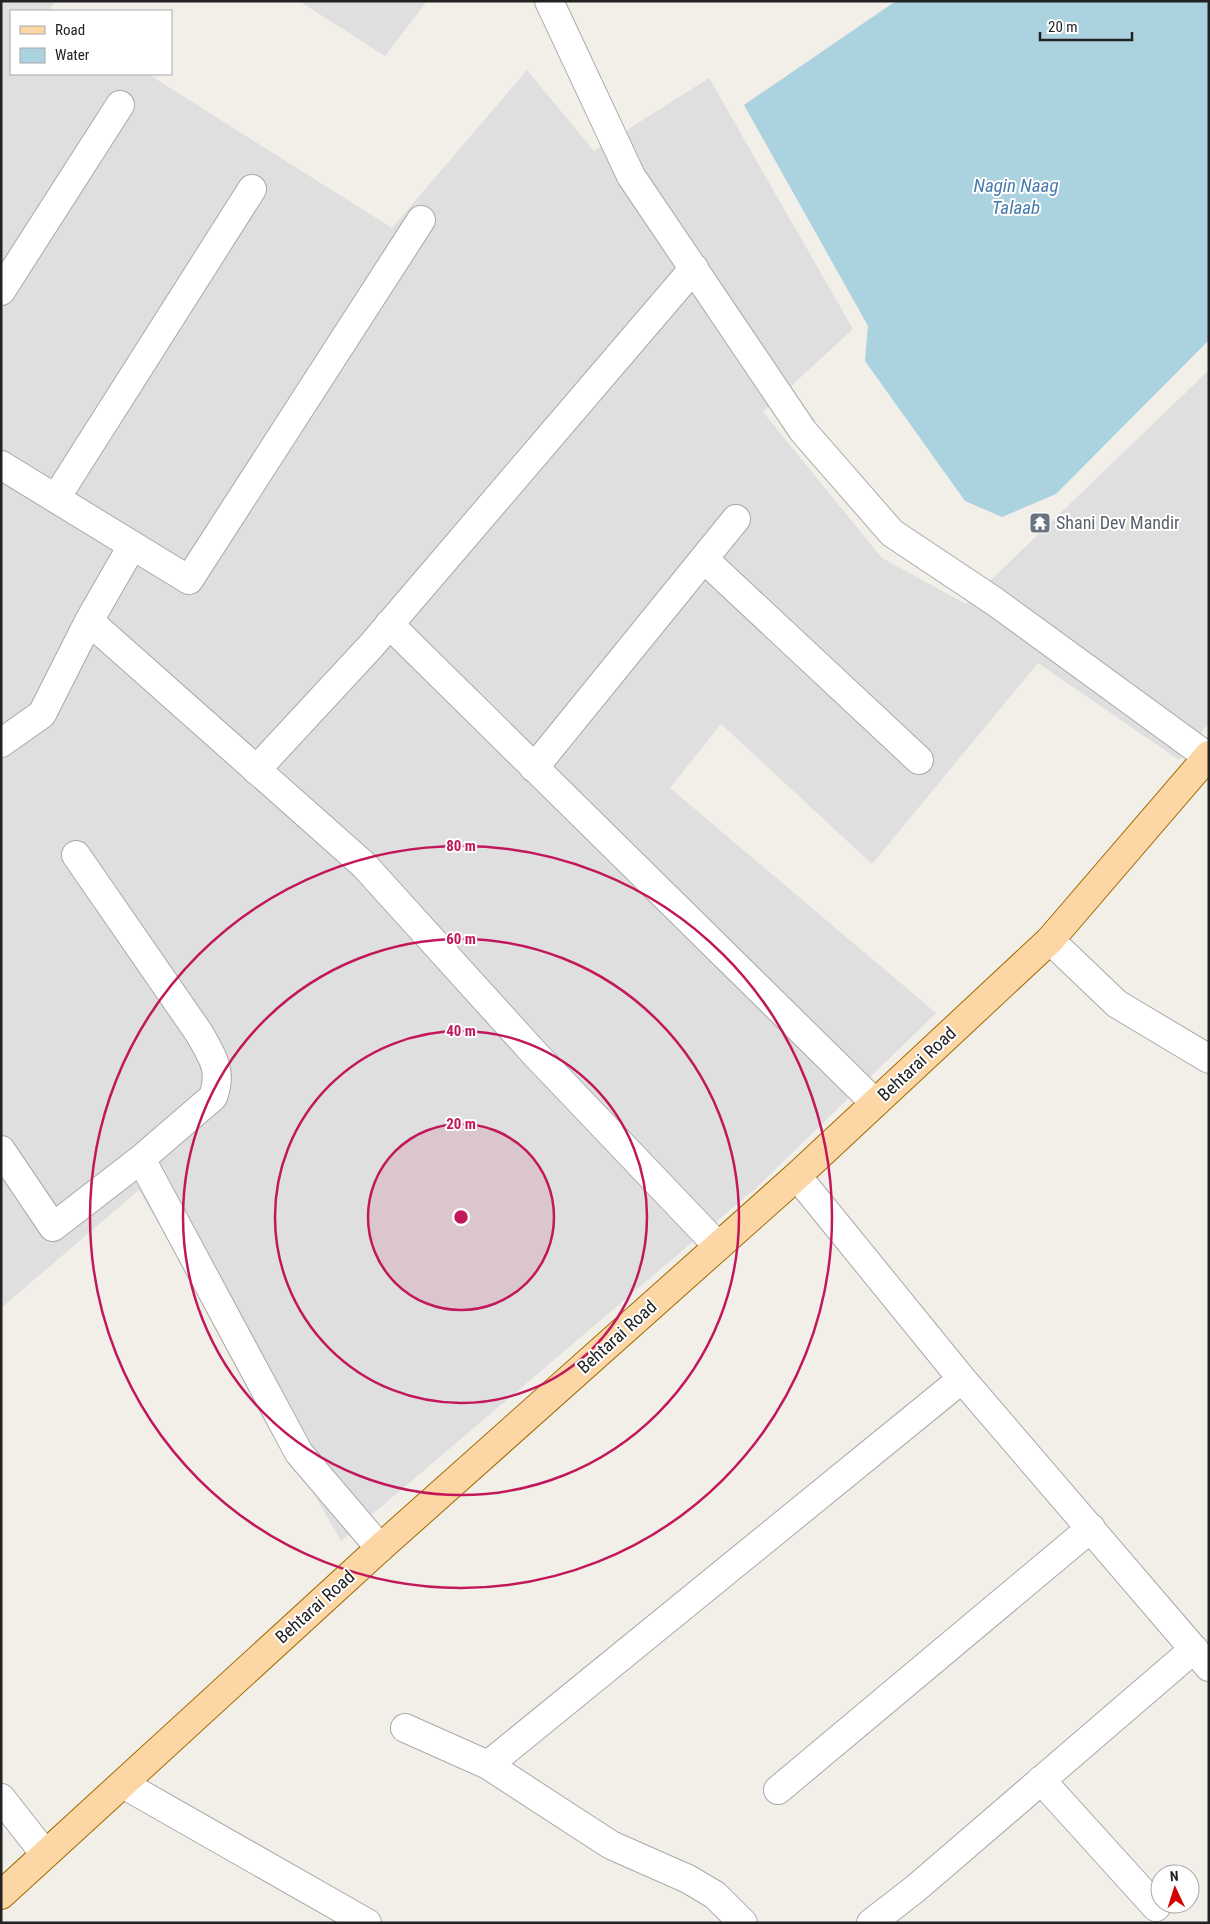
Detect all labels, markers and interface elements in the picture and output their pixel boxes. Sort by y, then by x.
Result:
legend [10,10,172,75]
scale bar [1040,10,1132,42]
text: 20 m [1048,18,1078,36]
text: Road [55,21,85,39]
text: Water [55,46,90,64]
water label: Nagin Naag Talaab [974,174,1059,219]
temple icon: Shani Dev Mandir [1028,511,1052,535]
place label: Shani Dev Mandir [1056,512,1180,533]
text: 80 m [446,837,476,855]
text: 60 m [446,930,476,948]
text: 40 m [446,1022,476,1040]
street label: Behtarai Road [873,1022,960,1105]
text: 20 m [446,1115,476,1133]
centre of rings [452,1208,470,1226]
street label: Behtarai Road [573,1296,661,1378]
street label: Behtarai Road [271,1566,359,1648]
north arrow [1150,1864,1200,1914]
text: N [1169,1868,1179,1884]

